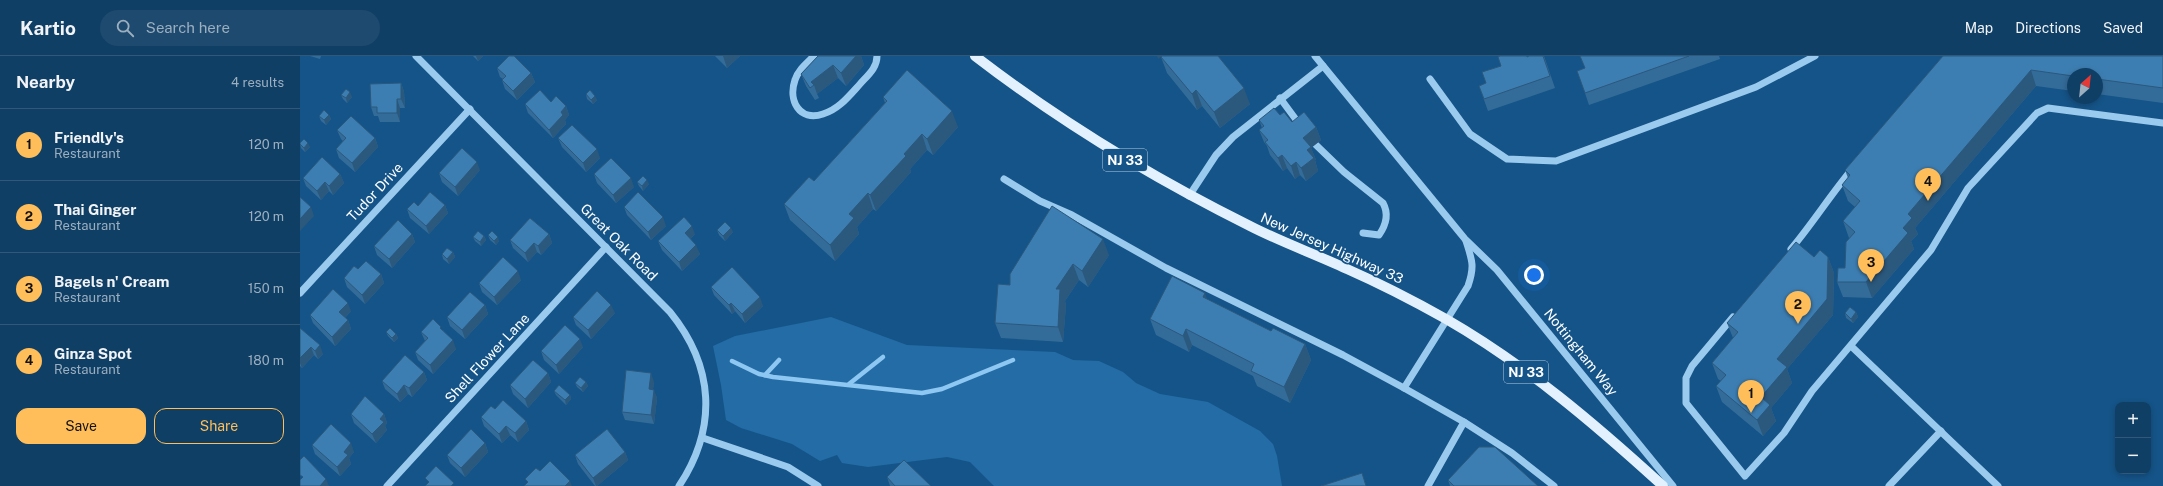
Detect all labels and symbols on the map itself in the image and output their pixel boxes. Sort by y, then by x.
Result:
north arrow [2067,68,2103,104]
road number: NJ 33 [1103,149,1147,171]
street label: Tudor Drive [344,159,406,225]
pin: 4 [1915,168,1941,201]
street label: Great Oak Road [577,200,661,284]
street label: New Jersey Highway 33 [1258,209,1406,287]
pin: 3 [1858,249,1884,282]
your location [1524,265,1544,285]
pin: 2 [1785,291,1811,324]
street label: Nottingham Way [1541,305,1621,399]
street label: Shell Flower Lane [441,310,533,406]
road number: NJ 33 [1504,361,1548,383]
pin: 1 [1738,380,1764,413]

